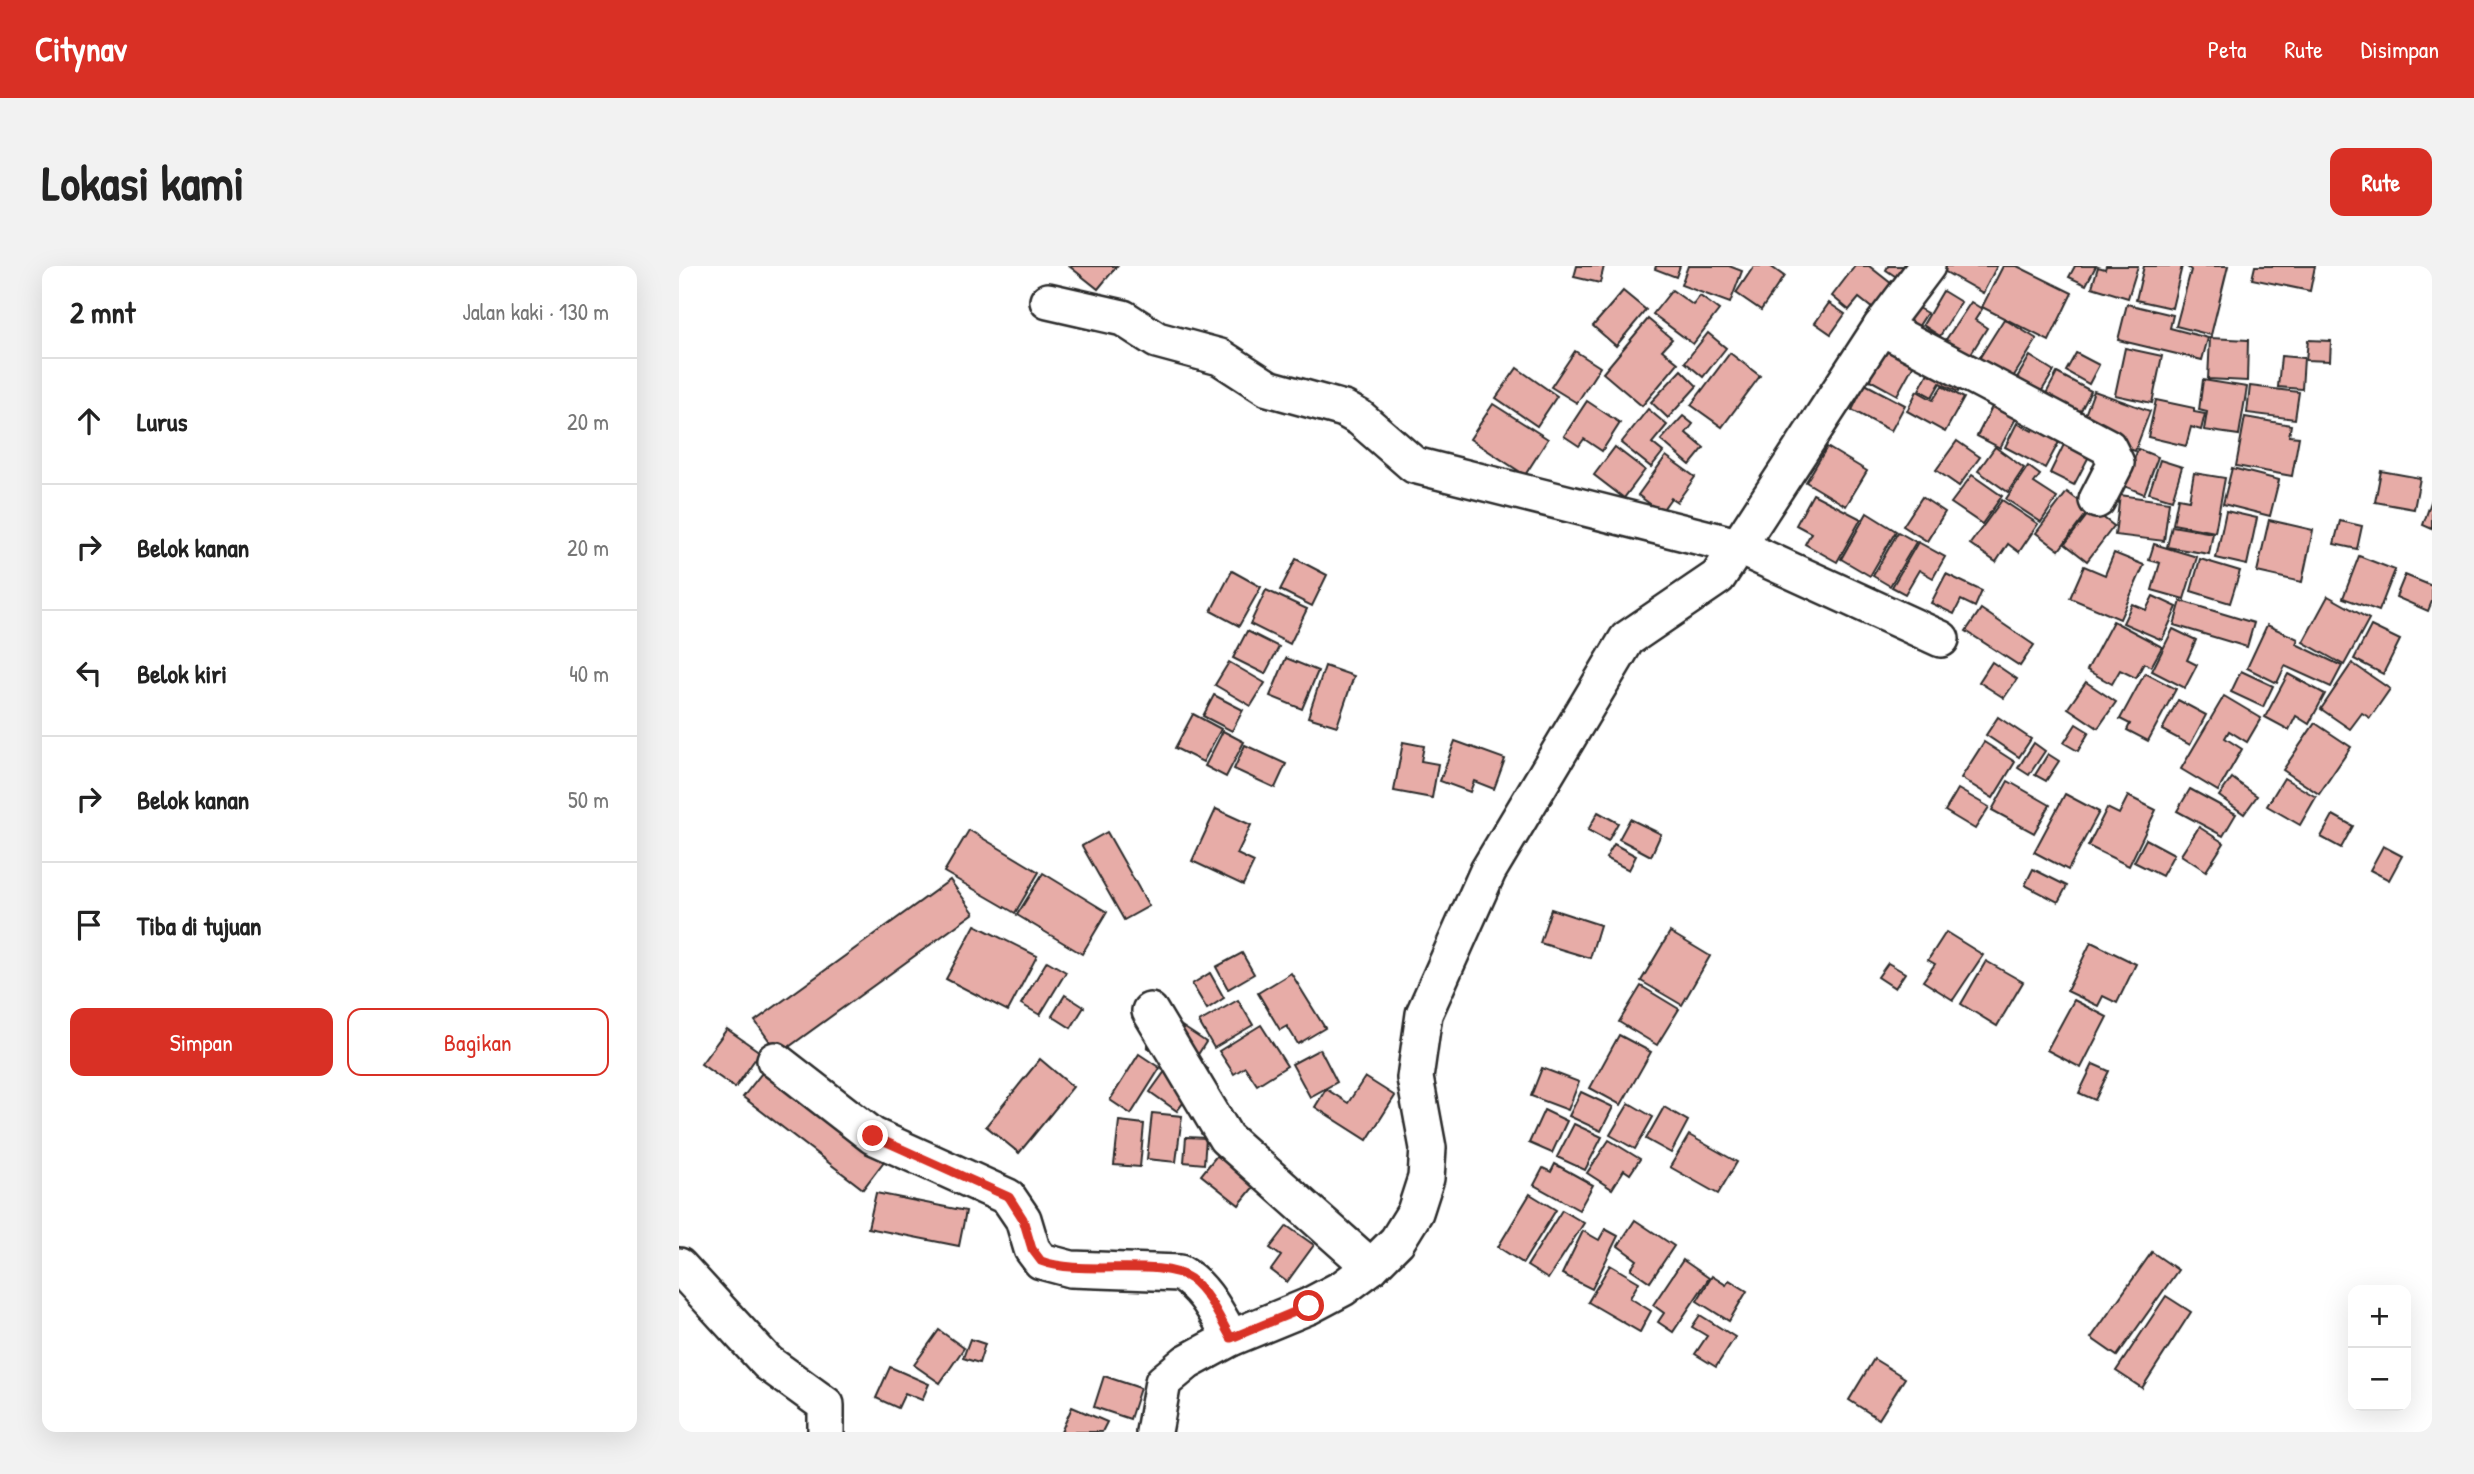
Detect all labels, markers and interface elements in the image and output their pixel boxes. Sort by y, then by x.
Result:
text: Citynav [35,27,127,71]
text: Peta [2208,33,2246,65]
text: Rute [2284,33,2323,65]
text: Disimpan [2361,33,2439,65]
button: Rute [2330,148,2432,216]
text: Lokasi kami [42,149,244,215]
text: 2 mnt [70,292,135,332]
text: Jalan kaki · 130 m [462,296,609,327]
icon: ahead [70,402,108,440]
text: Lurus [137,404,188,439]
text: 20 m [567,406,609,437]
icon: right [70,528,108,566]
text: Belok kanan [137,530,249,565]
text: 20 m [567,532,609,563]
icon: left [70,654,108,692]
text: Belok kiri [137,656,227,691]
text: 40 m [569,658,609,689]
icon: right [70,780,108,818]
text: Belok kanan [137,782,249,817]
text: 50 m [568,784,609,815]
icon: arrive [70,906,108,944]
text: Tiba di tujuan [137,908,262,943]
button: Simpan [70,1008,333,1076]
button: Bagikan [347,1008,609,1076]
route end [857,1120,888,1151]
map controls [2348,1285,2411,1411]
button: + [2348,1285,2411,1348]
route start [1293,1290,1324,1321]
button: − [2348,1348,2411,1411]

